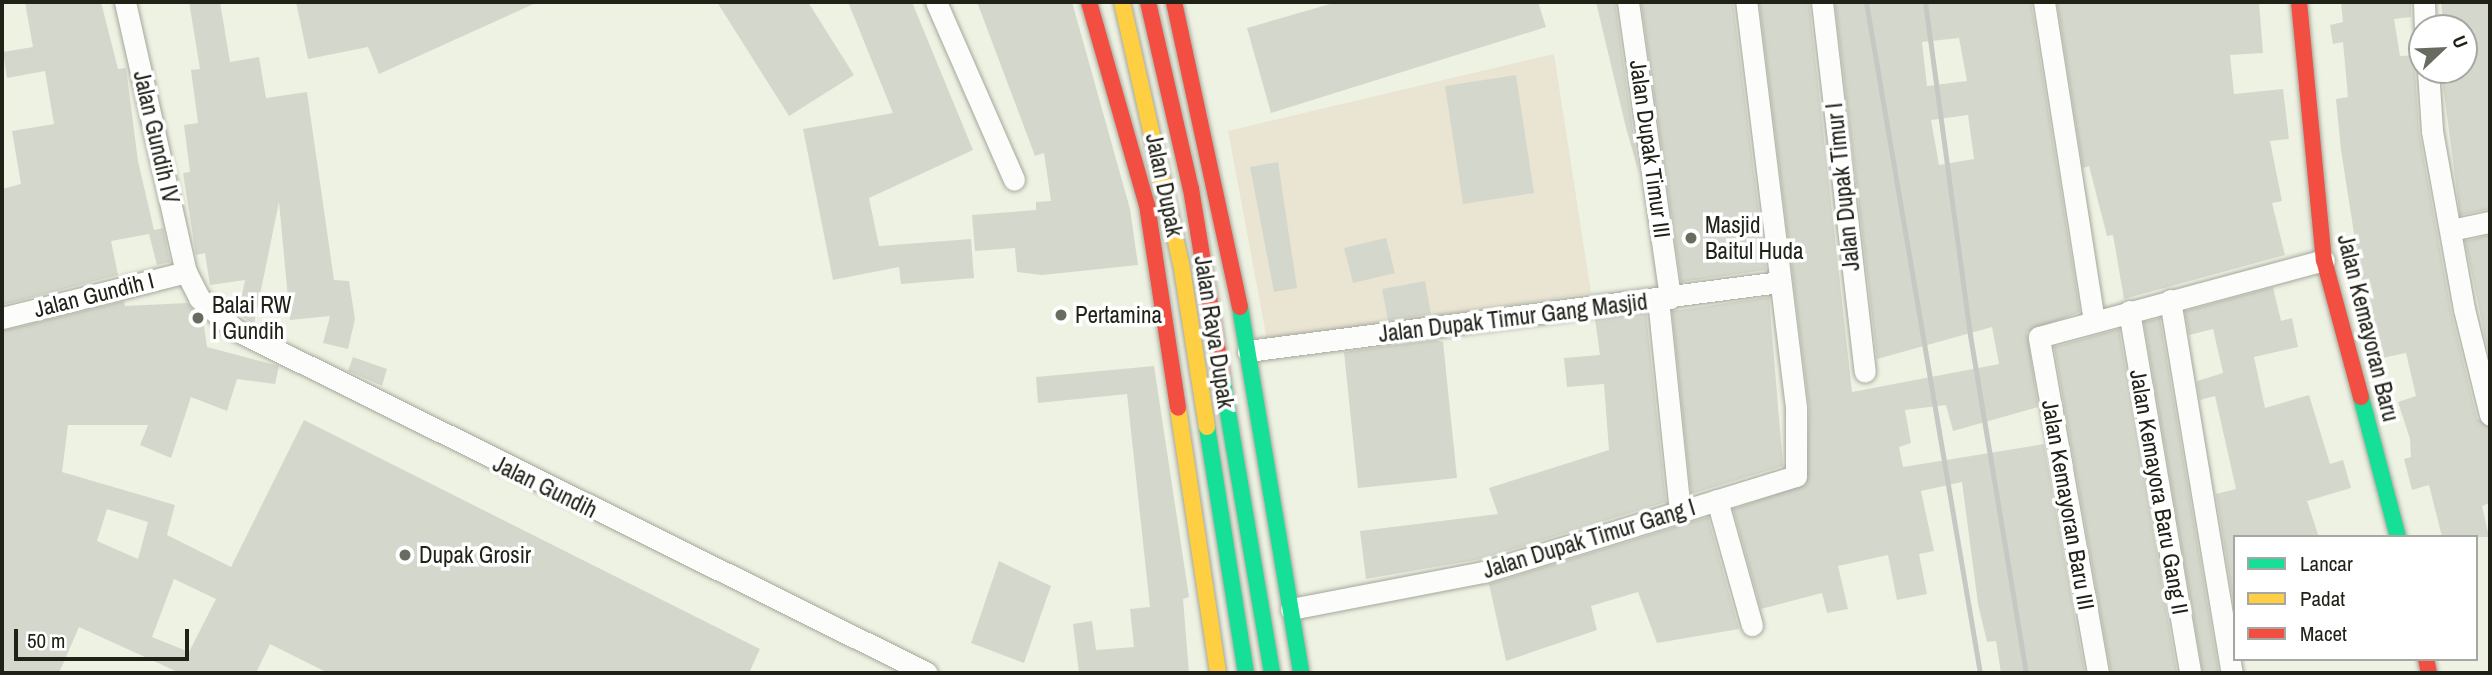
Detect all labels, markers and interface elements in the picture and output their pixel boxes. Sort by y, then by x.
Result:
north arrow [2408,14,2478,84]
text: U [2446,31,2475,52]
street label: Jalan Dupak Timur III [1624,58,1676,240]
street label: Jalan Gundih IV [127,68,185,206]
street label: Jalan Dupak Timur I [1820,101,1866,273]
street label: Jalan Dupak [1140,131,1188,239]
place label: Masjid Baitul Huda [1705,211,1804,265]
marker: Masjid Baitul Huda [1683,230,1699,246]
street label: Jalan Kemayoran Baru [2331,232,2405,424]
street label: Jalan Raya Dupak [1188,254,1240,410]
street label: Jalan Gundih I [31,267,157,323]
street label: Jalan Dupak Timur Gang Masjid [1377,288,1649,348]
place label: Balai RW I Gundih [212,291,291,345]
place label: Pertamina [1075,301,1162,329]
marker: Pertamina [1053,307,1069,323]
marker: Balai RW I Gundih [190,310,206,326]
street label: Jalan Kemayora Baru Gang II [2124,367,2194,617]
street label: Jalan Kemayoran Baru III [2036,398,2100,612]
street label: Jalan Gundih [489,450,601,524]
street label: Jalan Dupak Timur Gang I [1479,494,1699,584]
legend [2233,535,2478,661]
place label: Dupak Grosir [419,541,531,569]
marker: Dupak Grosir [397,547,413,563]
text: Lancar [2300,549,2353,578]
text: Padat [2300,584,2345,613]
scale bar [18,616,192,660]
text: Macet [2300,619,2347,648]
text: 50 m [27,626,65,655]

